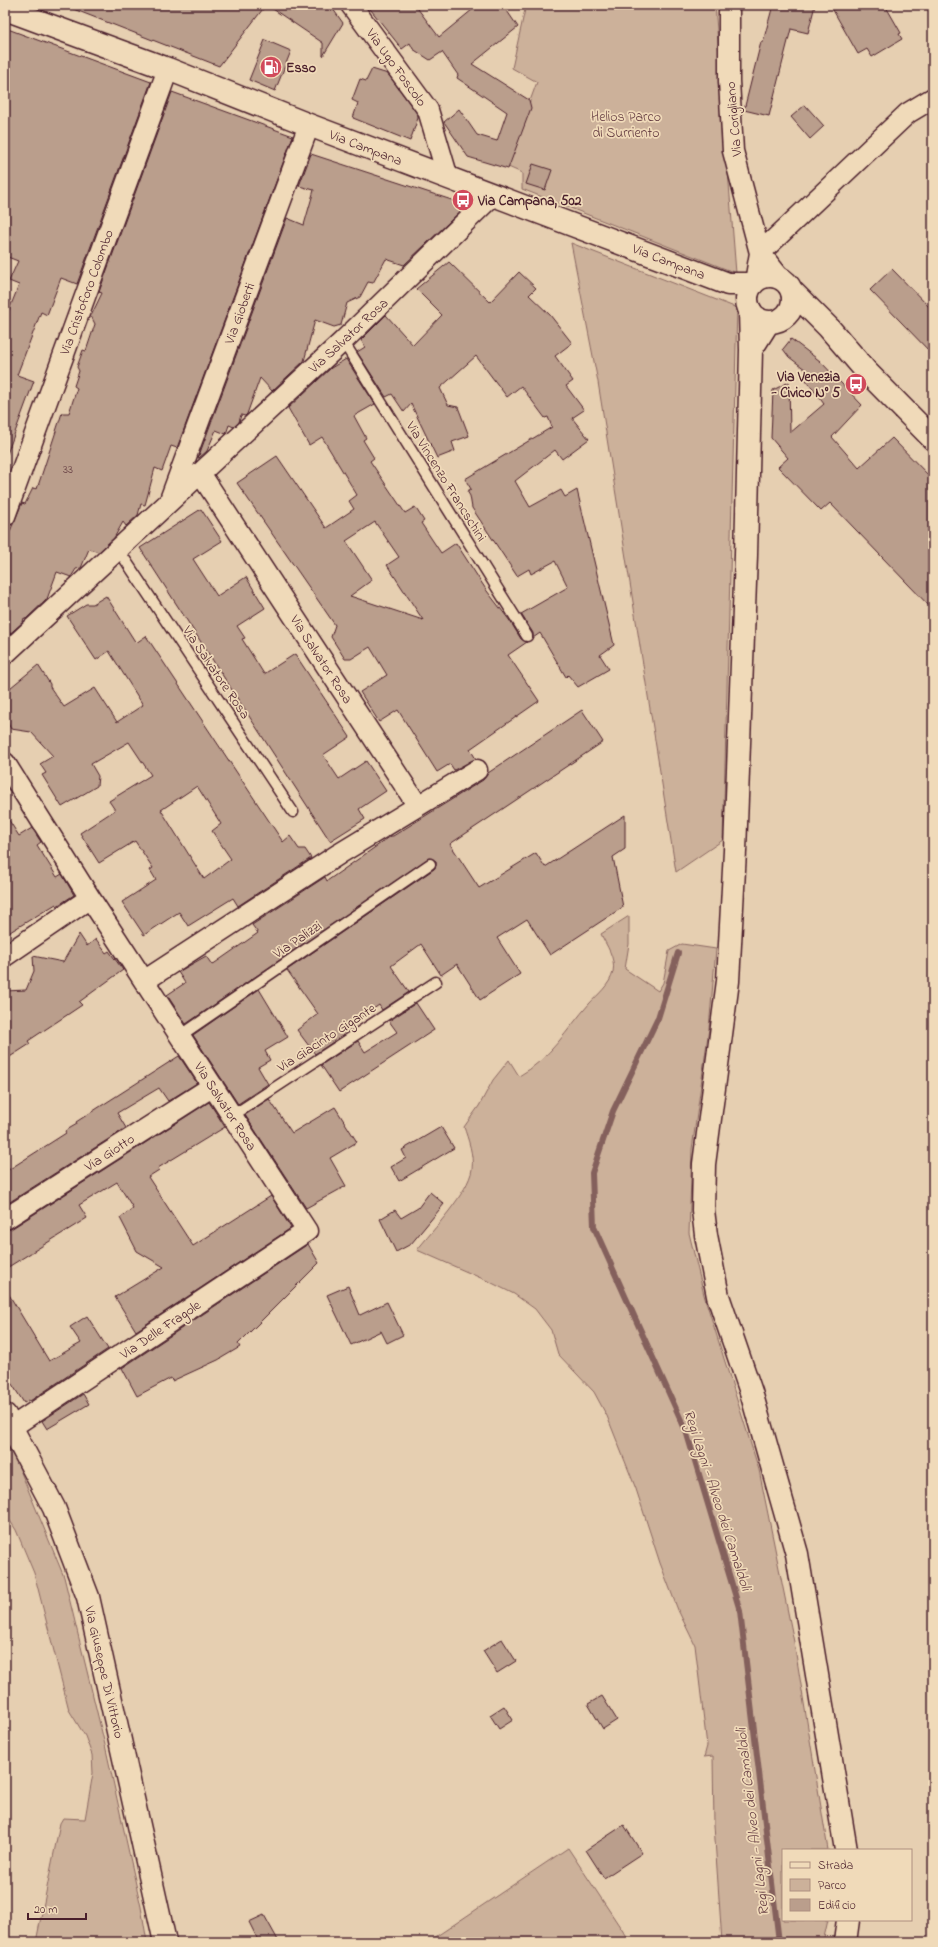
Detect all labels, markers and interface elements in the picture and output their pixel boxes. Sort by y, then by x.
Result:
street label: Via Ugo Foscolo [359,24,431,112]
fuel station icon: Esso [258,54,284,80]
place label: Esso [286,58,316,79]
street label: Via Corigliano [721,80,749,158]
park label: Helios Parco di Surriento [591,107,661,144]
street label: Via Campana [325,125,405,172]
bus stop icon: Via Campana, 502 [450,187,476,213]
place label: Via Campana, 502 [477,191,582,212]
street label: Via Cristoforo Colombo [55,227,120,359]
street label: Via Campana [628,239,708,286]
street label: Via Gioberti [219,280,261,348]
street label: Via Salvator Rosa [304,294,394,379]
place label: Via Venezia - Civico N° 5 [770,367,840,404]
bus stop icon: Via Venezia - Civico N° 5 [843,371,869,397]
street label: Via Vincenzo Francschini [400,417,491,546]
house number: 33 [63,461,73,479]
street label: Via Salvator Rosa [284,610,357,708]
street label: Via Salvatore Rosa [176,621,255,724]
street label: Via Palizzi [268,916,326,965]
street label: Via Giacinto Gigante [273,998,381,1079]
street label: Via Salvator Rosa [188,1057,261,1155]
street label: Via Giotto [80,1129,139,1178]
street label: Via Delle Fragole [115,1295,207,1366]
water label: Regi Lagni - Alveo dei Camaldoli [676,1407,757,1595]
street label: Via Giuseppe Di Vittorio [78,1603,129,1741]
water label: Regi Lagni - Alveo dei Camaldoli [730,1725,776,1917]
legend [782,1849,912,1921]
text: Strada [818,1857,853,1875]
text: Parco [818,1877,846,1895]
scale bar [28,1895,86,1921]
text: Edificio [818,1897,856,1915]
text: 20 m [34,1901,57,1919]

